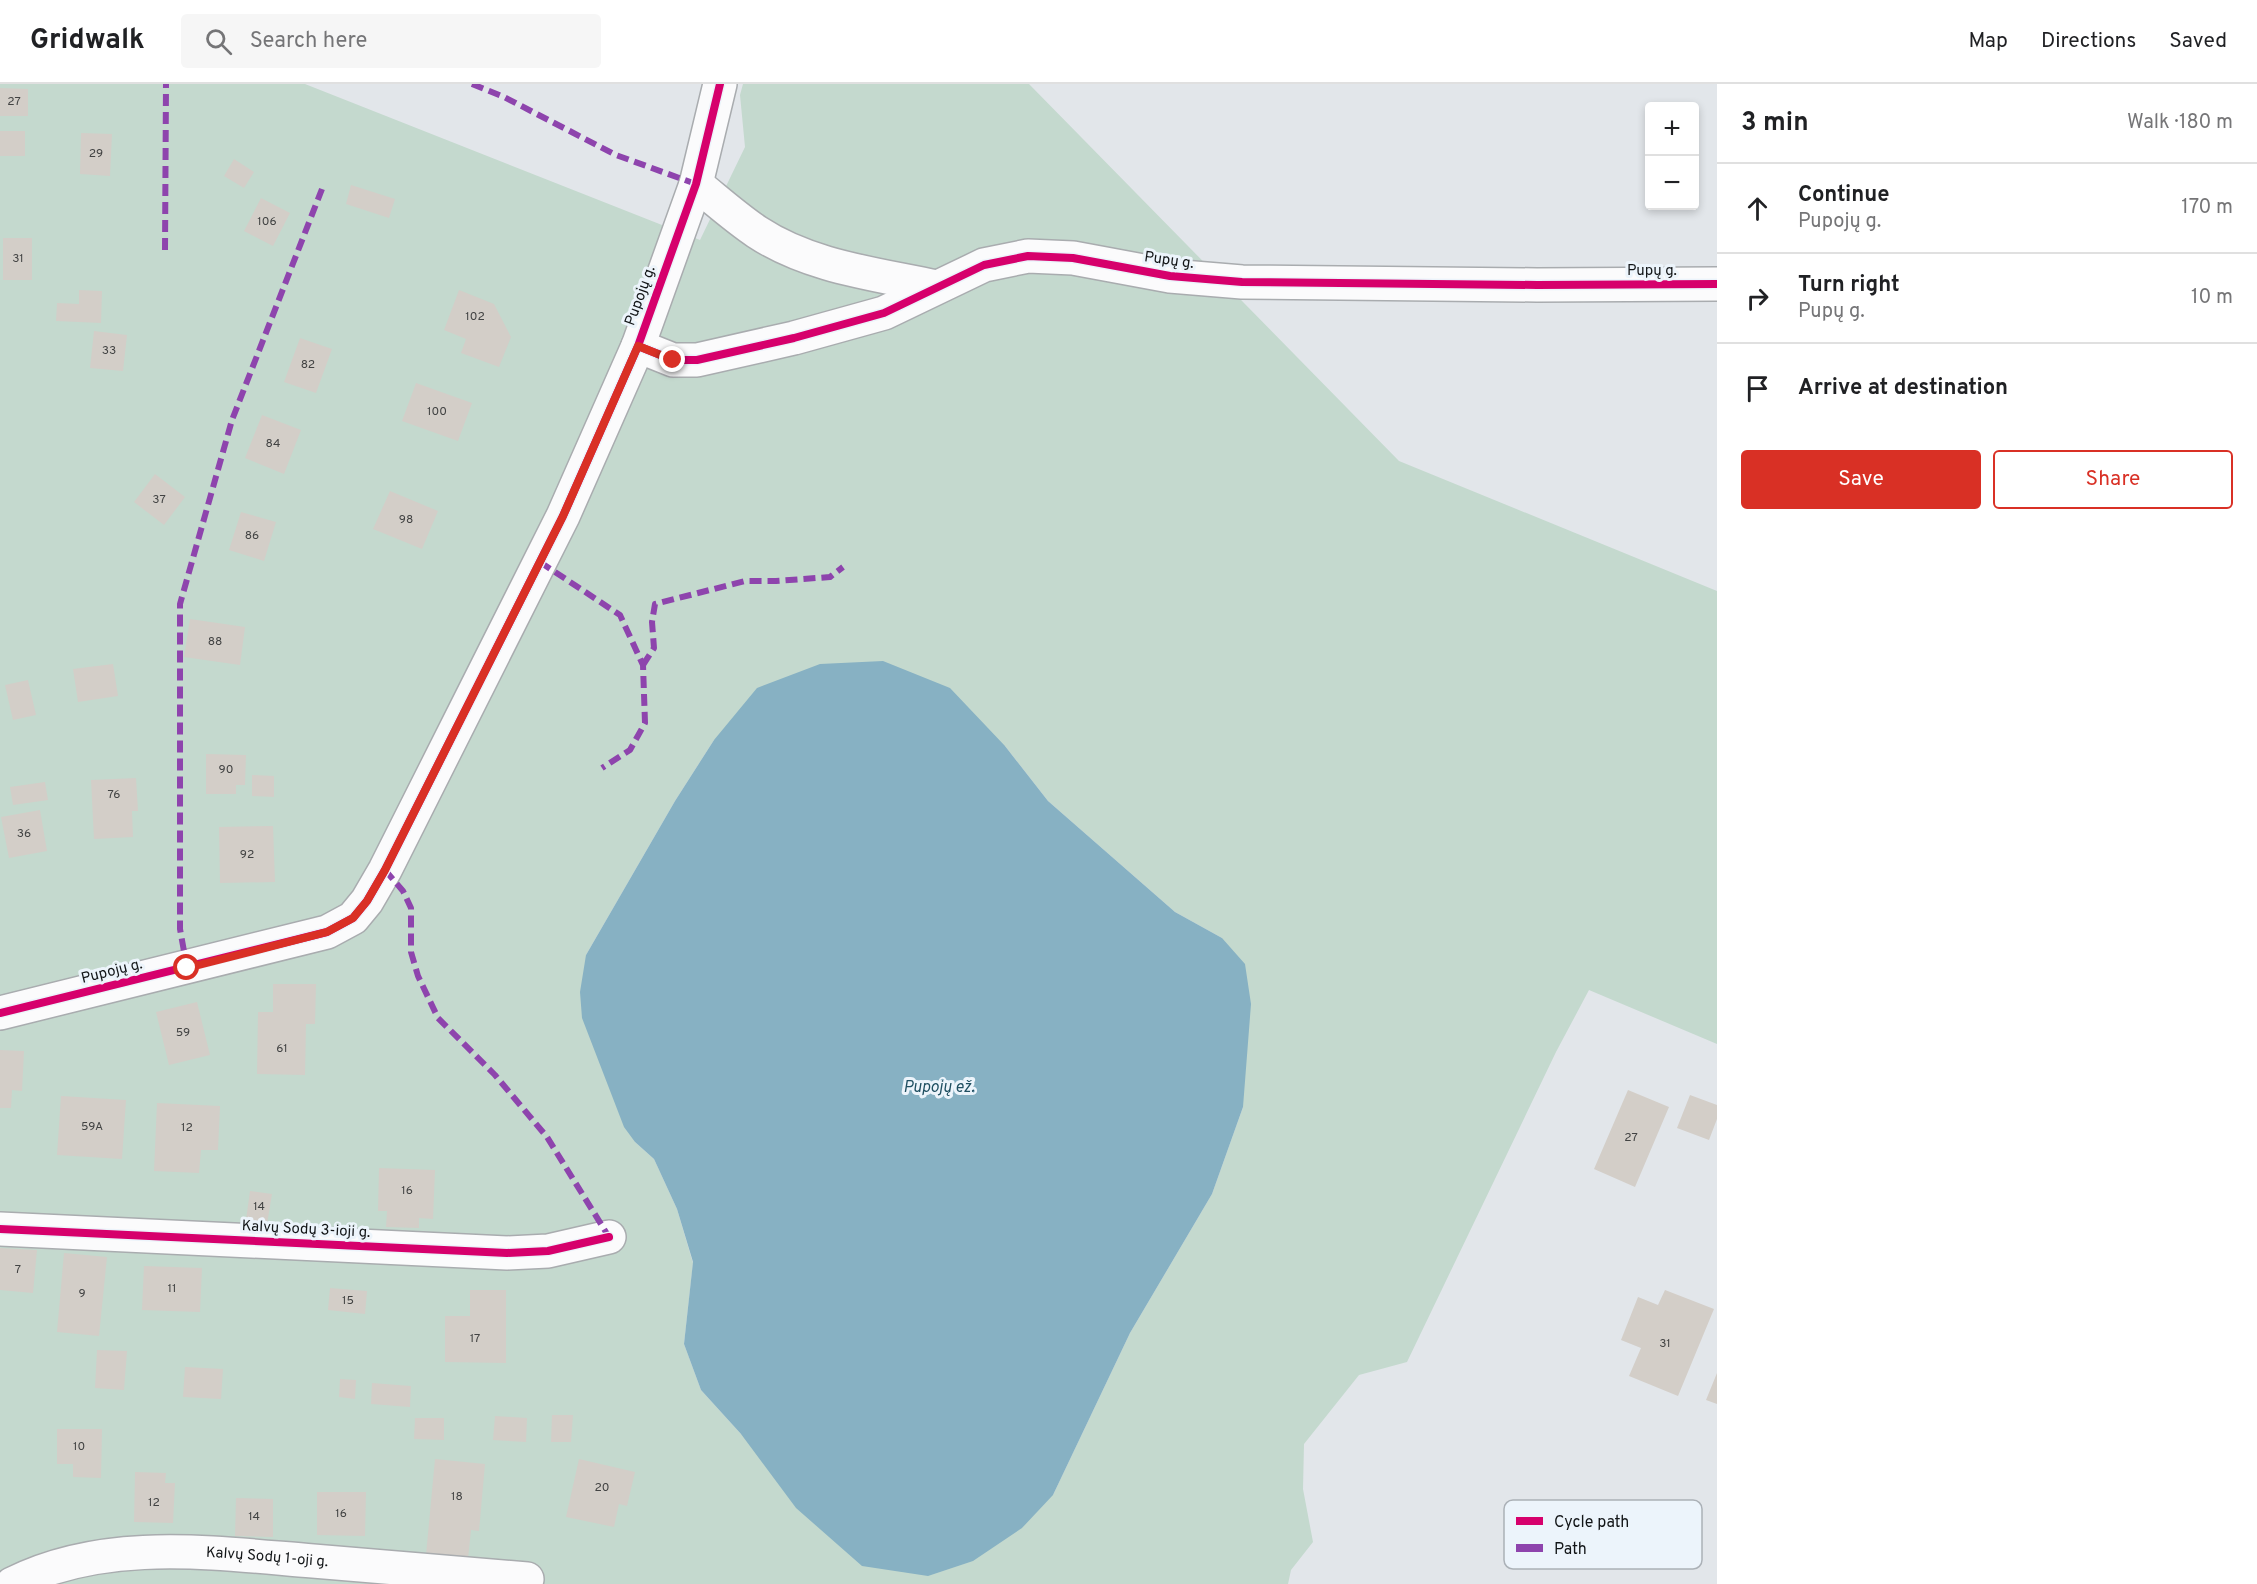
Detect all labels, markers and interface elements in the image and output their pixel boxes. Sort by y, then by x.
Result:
search box [181,14,601,68]
text: Gridwalk [30,23,145,59]
icon: search [202,25,235,58]
text: Search here [250,28,367,55]
text: Map [1968,28,2008,55]
text: Directions [2041,28,2136,55]
text: Saved [2169,28,2227,55]
house number: 27 [7,94,21,110]
map controls [1645,102,1699,210]
button: + [1645,102,1699,156]
text: 3 min [1741,107,1809,140]
text: Walk · 180 m [2127,110,2233,136]
house number: 29 [89,146,103,162]
button: − [1645,156,1699,210]
text: Continue [1798,182,1889,209]
icon: ahead [1741,192,1774,225]
text: 170 m [2181,195,2233,221]
text: Pupojų g. [1798,209,1881,235]
house number: 106 [257,214,277,230]
street label: Pupų g. [1143,248,1195,274]
house number: 31 [12,251,24,267]
street label: Pupų g. [1627,262,1677,281]
street label: Pupojų g. [621,263,661,329]
text: Turn right [1798,272,1900,299]
icon: right [1741,282,1774,315]
text: 10 m [2191,285,2233,311]
text: Pupų g. [1798,299,1865,325]
house number: 102 [465,309,485,325]
house number: 33 [102,343,116,359]
route end [659,346,685,372]
house number: 82 [301,357,315,373]
icon: arrive [1741,372,1774,405]
text: Arrive at destination [1798,375,2008,402]
house number: 100 [427,404,447,420]
house number: 84 [266,436,280,452]
button: Save [1741,450,1981,509]
button: Share [1993,450,2233,509]
house number: 37 [152,492,166,508]
house number: 98 [399,512,413,528]
house number: 86 [245,528,259,544]
house number: 88 [208,634,222,650]
house number: 90 [219,762,233,778]
house number: 76 [108,787,120,803]
house number: 36 [17,826,31,842]
house number: 92 [240,847,254,863]
route start [173,954,199,980]
street label: Pupojų g. [79,955,145,989]
house number: 59 [176,1025,190,1041]
house number: 61 [276,1041,288,1057]
water label: Pupojų ež. [903,1078,975,1098]
house number: 59A [81,1119,103,1135]
house number: 12 [181,1120,193,1136]
house number: 27 [1624,1130,1638,1146]
house number: 16 [401,1183,413,1199]
house number: 14 [253,1199,265,1215]
street label: Kalvų Sodų 3-ioji g. [241,1217,371,1243]
house number: 7 [15,1262,21,1278]
house number: 11 [168,1281,176,1297]
house number: 9 [78,1286,86,1302]
house number: 15 [342,1293,354,1309]
house number: 17 [470,1331,480,1347]
house number: 31 [1659,1336,1671,1352]
house number: 10 [73,1439,85,1455]
house number: 20 [594,1480,610,1496]
house number: 18 [451,1489,463,1505]
house number: 12 [148,1495,160,1511]
legend [1504,1500,1702,1569]
house number: 16 [335,1506,347,1522]
house number: 14 [248,1509,260,1525]
text: Cycle path [1554,1513,1629,1533]
text: Path [1554,1540,1587,1560]
street label: Kalvų Sodų 1-oji g. [205,1543,329,1572]

